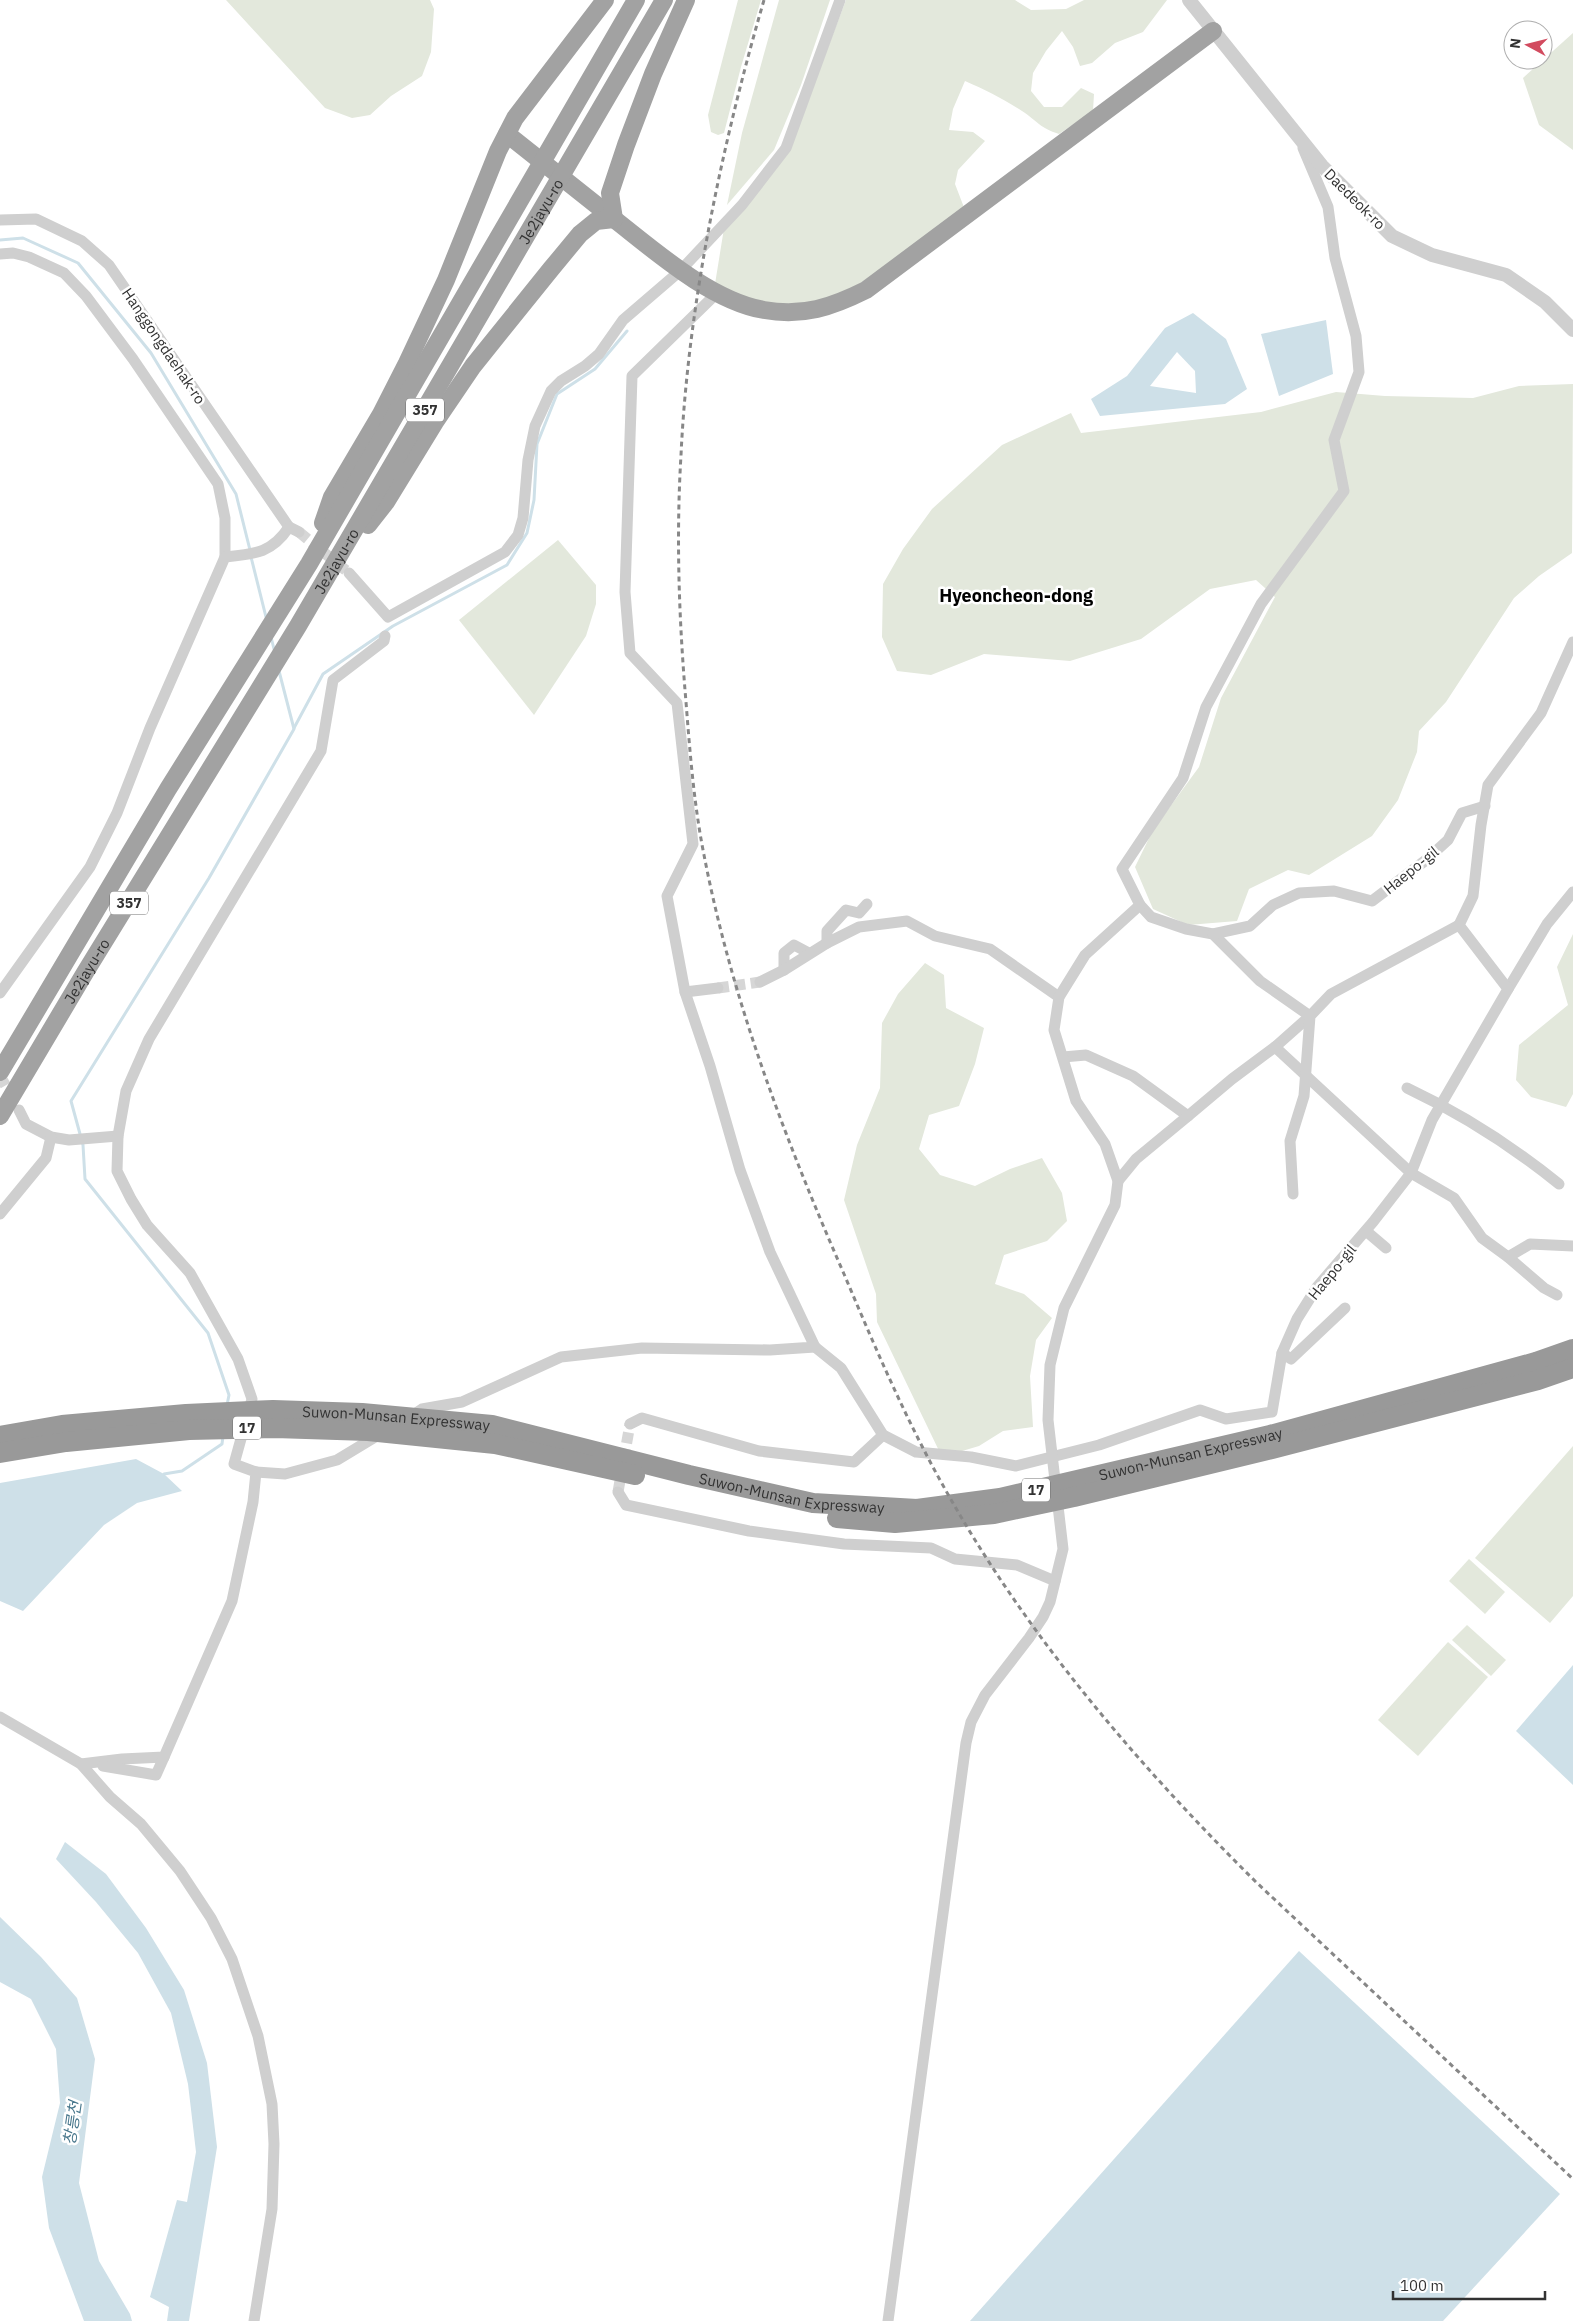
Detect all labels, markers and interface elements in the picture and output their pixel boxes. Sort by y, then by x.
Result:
north arrow [1503,20,1553,70]
text: N [1506,37,1525,50]
street label: Daedeok-ro [1320,164,1390,234]
street label: Je2jayu-ro [514,175,567,247]
street label: Hanggongdaehak-ro [118,284,210,408]
road number: 357 [406,398,444,422]
street label: Je2jayu-ro [310,525,363,597]
district label: Hyeoncheon-dong [939,584,1093,607]
street label: Haepo-gil [1379,842,1443,898]
road number: 357 [110,891,148,914]
street label: Je2jayu-ro [60,935,113,1007]
street label: Haepo-gil [1304,1240,1360,1304]
street label: Suwon-Munsan Expressway [302,1401,491,1434]
road number: 17 [233,1416,261,1440]
street label: Suwon-Munsan Expressway [1097,1422,1285,1484]
street label: Suwon-Munsan Expressway [697,1468,886,1517]
road number: 17 [1022,1478,1050,1502]
water label: 창릉천 [59,2097,85,2146]
scale bar [1393,2268,1546,2300]
text: 100 m [1400,2276,1444,2295]

